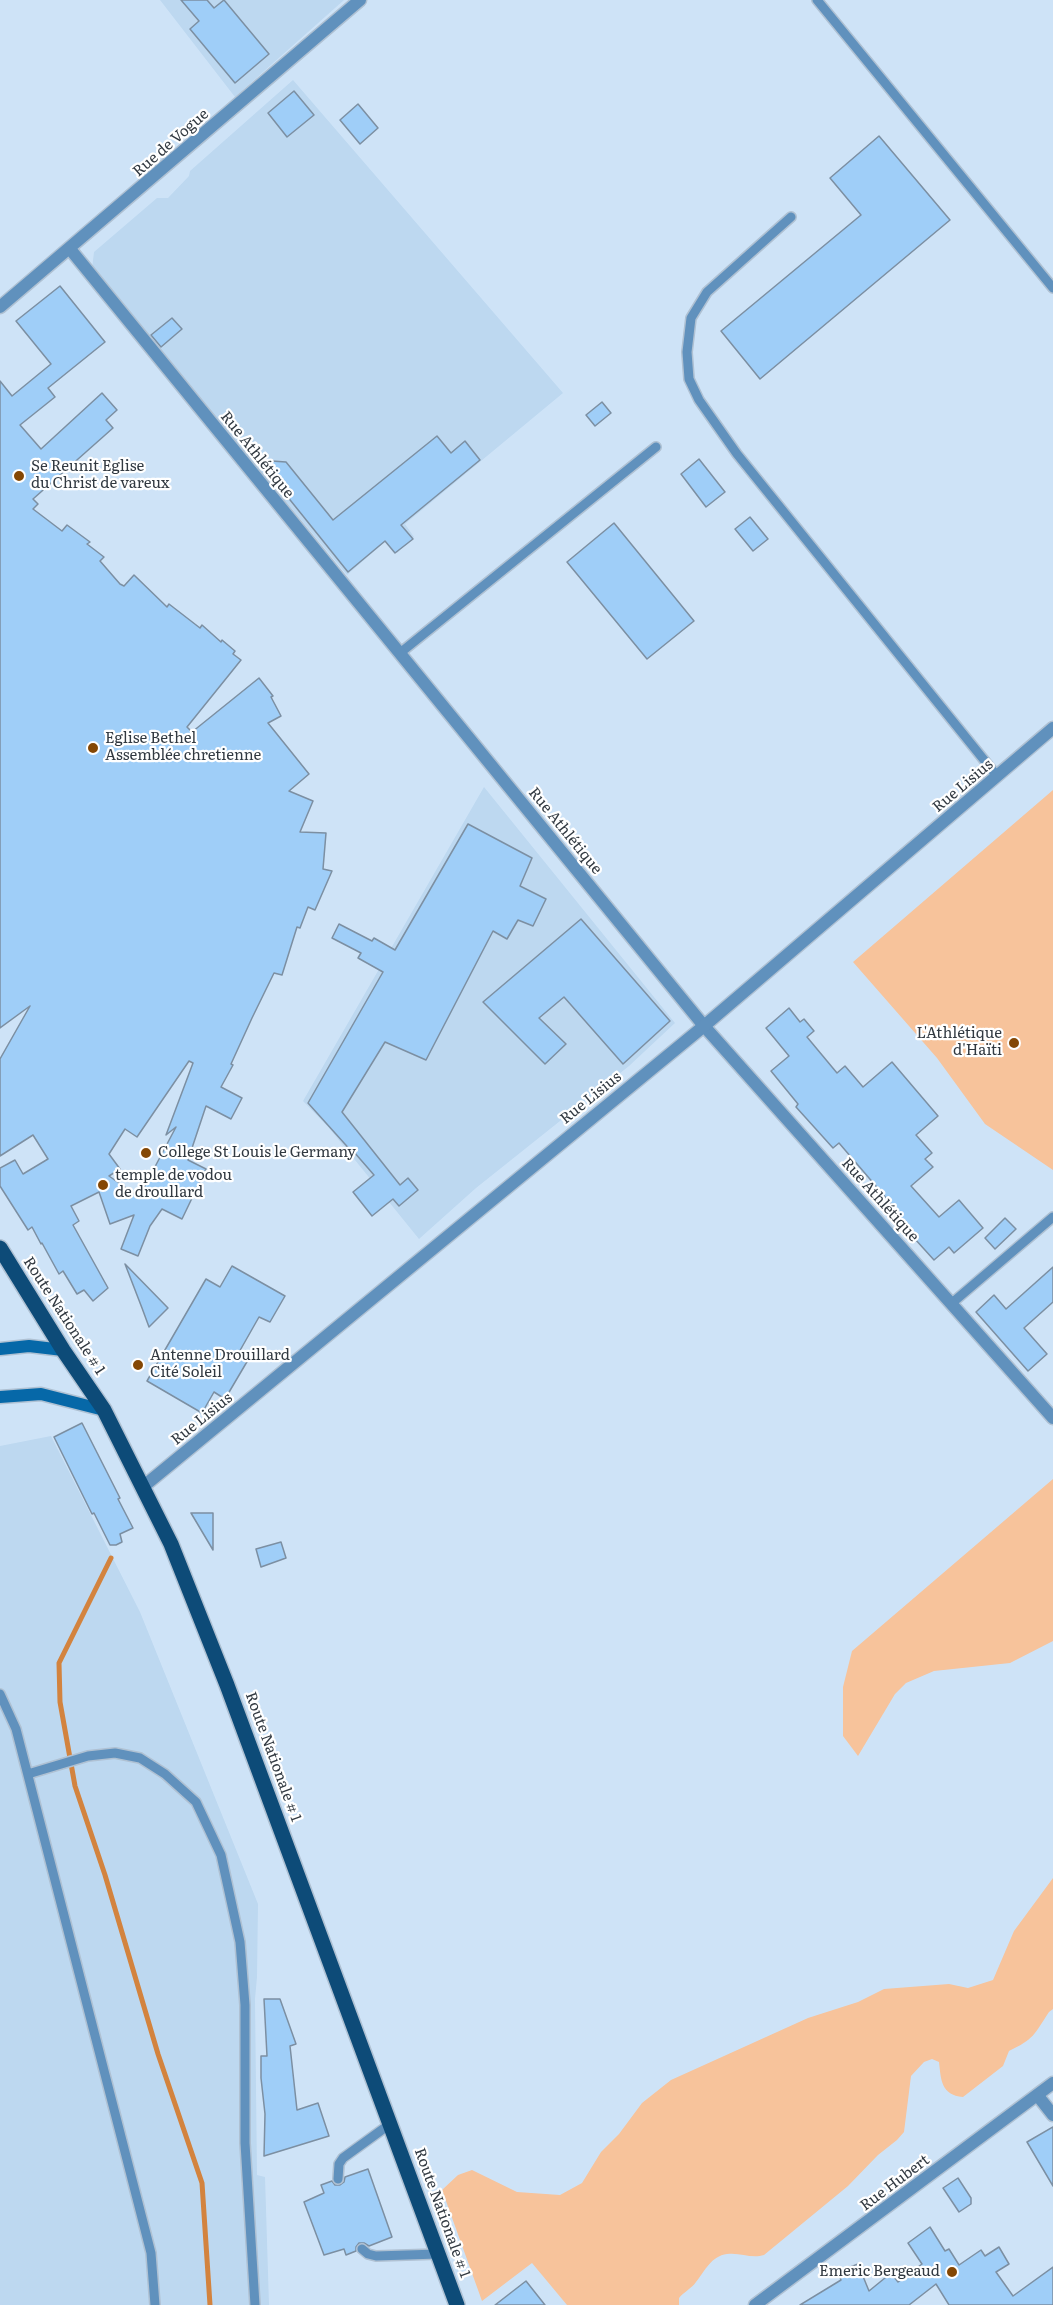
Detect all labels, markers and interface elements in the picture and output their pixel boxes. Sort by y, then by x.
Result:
street label: Rue de Vogue [129,105,213,181]
street label: Rue Athlétique [217,408,297,502]
place label: Se Reunit Eglise du Christ de vareux [31,458,169,493]
marker: Se Reunit Eglise du Christ de vareux [12,469,26,483]
place label: Eglise Bethel Assemblée chretienne [105,730,261,765]
marker: Eglise Bethel Assemblée chretienne [86,741,100,755]
street label: Rue Lisius [929,756,997,816]
street label: Rue Athlétique [525,784,605,878]
place label: L'Athlétique d'Haïti [917,1025,1002,1060]
marker: L'Athlétique d'Haïti [1007,1036,1021,1050]
street label: Rue Lisius [557,1068,625,1128]
place label: College St Louis le Germany [158,1144,356,1162]
marker: College St Louis le Germany [139,1146,153,1160]
street label: Rue Athlétique [838,1154,922,1246]
place label: temple de vodou de droullard [115,1167,232,1202]
marker: temple de vodou de droullard [96,1178,110,1192]
street label: Route Nationale # 1 [19,1254,109,1378]
place label: Antenne Drouillard Cité Soleil [150,1347,290,1382]
marker: Antenne Drouillard Cité Soleil [131,1358,145,1372]
street label: Rue Lisius [168,1389,236,1449]
street label: Route Nationale # 1 [241,1690,305,1824]
street label: Route Nationale # 1 [410,2146,474,2280]
street label: Rue Hubert [857,2151,933,2215]
place label: Emeric Bergeaud [819,2263,940,2281]
marker: Emeric Bergeaud [945,2265,959,2279]

